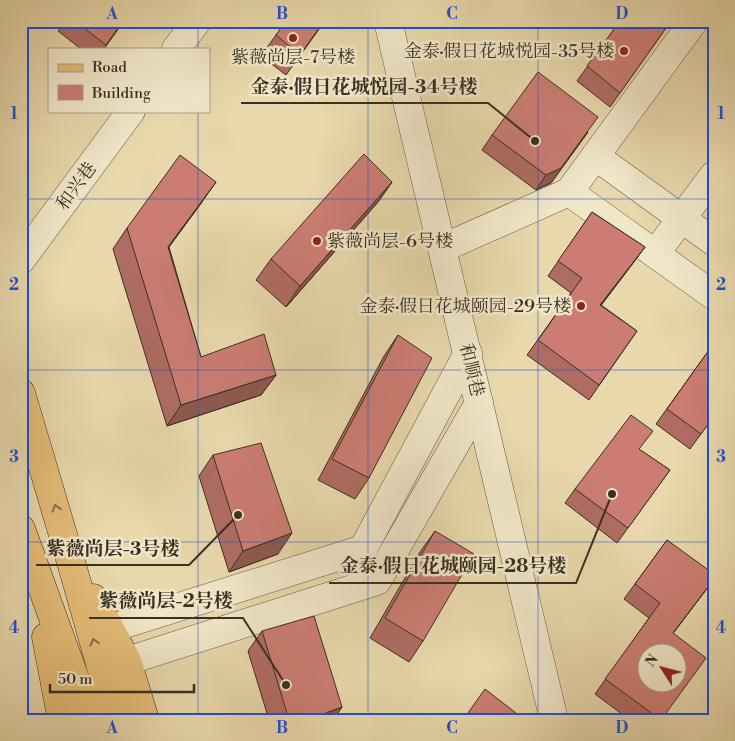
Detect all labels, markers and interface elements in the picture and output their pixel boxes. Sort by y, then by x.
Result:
text: A [105,4,118,24]
text: B [276,4,288,24]
text: C [446,4,458,24]
text: D [616,4,629,24]
marker: 紫薇尚层-7号楼 [287,32,299,44]
place label: 金泰·假日花城悦园-35号楼 [404,40,614,63]
marker: 金泰·假日花城悦园-35号楼 [618,45,630,57]
place label: 紫薇尚层-7号楼 [231,46,355,69]
legend [48,48,210,112]
text: Road [92,58,127,77]
callout: 金泰·假日花城悦园-34号楼 [241,69,488,103]
text: 金泰·假日花城悦园-34号楼 [250,75,478,99]
text: Building [91,84,151,103]
text: 1 [10,104,18,124]
text: 1 [717,104,725,124]
street label: 和兴巷 [51,158,102,215]
place label: 紫薇尚层-6号楼 [327,230,453,253]
marker: 紫薇尚层-6号楼 [311,235,323,247]
text: 2 [9,275,19,295]
text: 2 [716,275,726,295]
place label: 金泰·假日花城颐园-29号楼 [360,295,571,318]
marker: 金泰·假日花城颐园-29号楼 [575,300,587,312]
street label: 和顺巷 [454,341,489,399]
text: 3 [9,447,19,467]
text: 3 [716,447,726,467]
one-way arrow [51,505,61,513]
callout: 紫薇尚层-3号楼 [36,531,189,565]
text: 紫薇尚层-3号楼 [47,537,179,561]
callout: 金泰·假日花城颐园-28号楼 [329,549,576,583]
text: 金泰·假日花城颐园-28号楼 [340,554,566,578]
callout: 紫薇尚层-2号楼 [89,584,243,618]
text: 紫薇尚层-2号楼 [99,589,233,613]
text: 4 [9,618,20,638]
text: 4 [716,618,727,638]
one-way arrow [89,639,99,647]
north arrow [638,644,688,694]
text: N [642,651,663,671]
scale bar [50,661,194,693]
text: 50 m [58,670,92,689]
text: A [105,718,118,738]
text: B [276,718,288,738]
text: C [446,718,458,738]
text: D [616,718,629,738]

